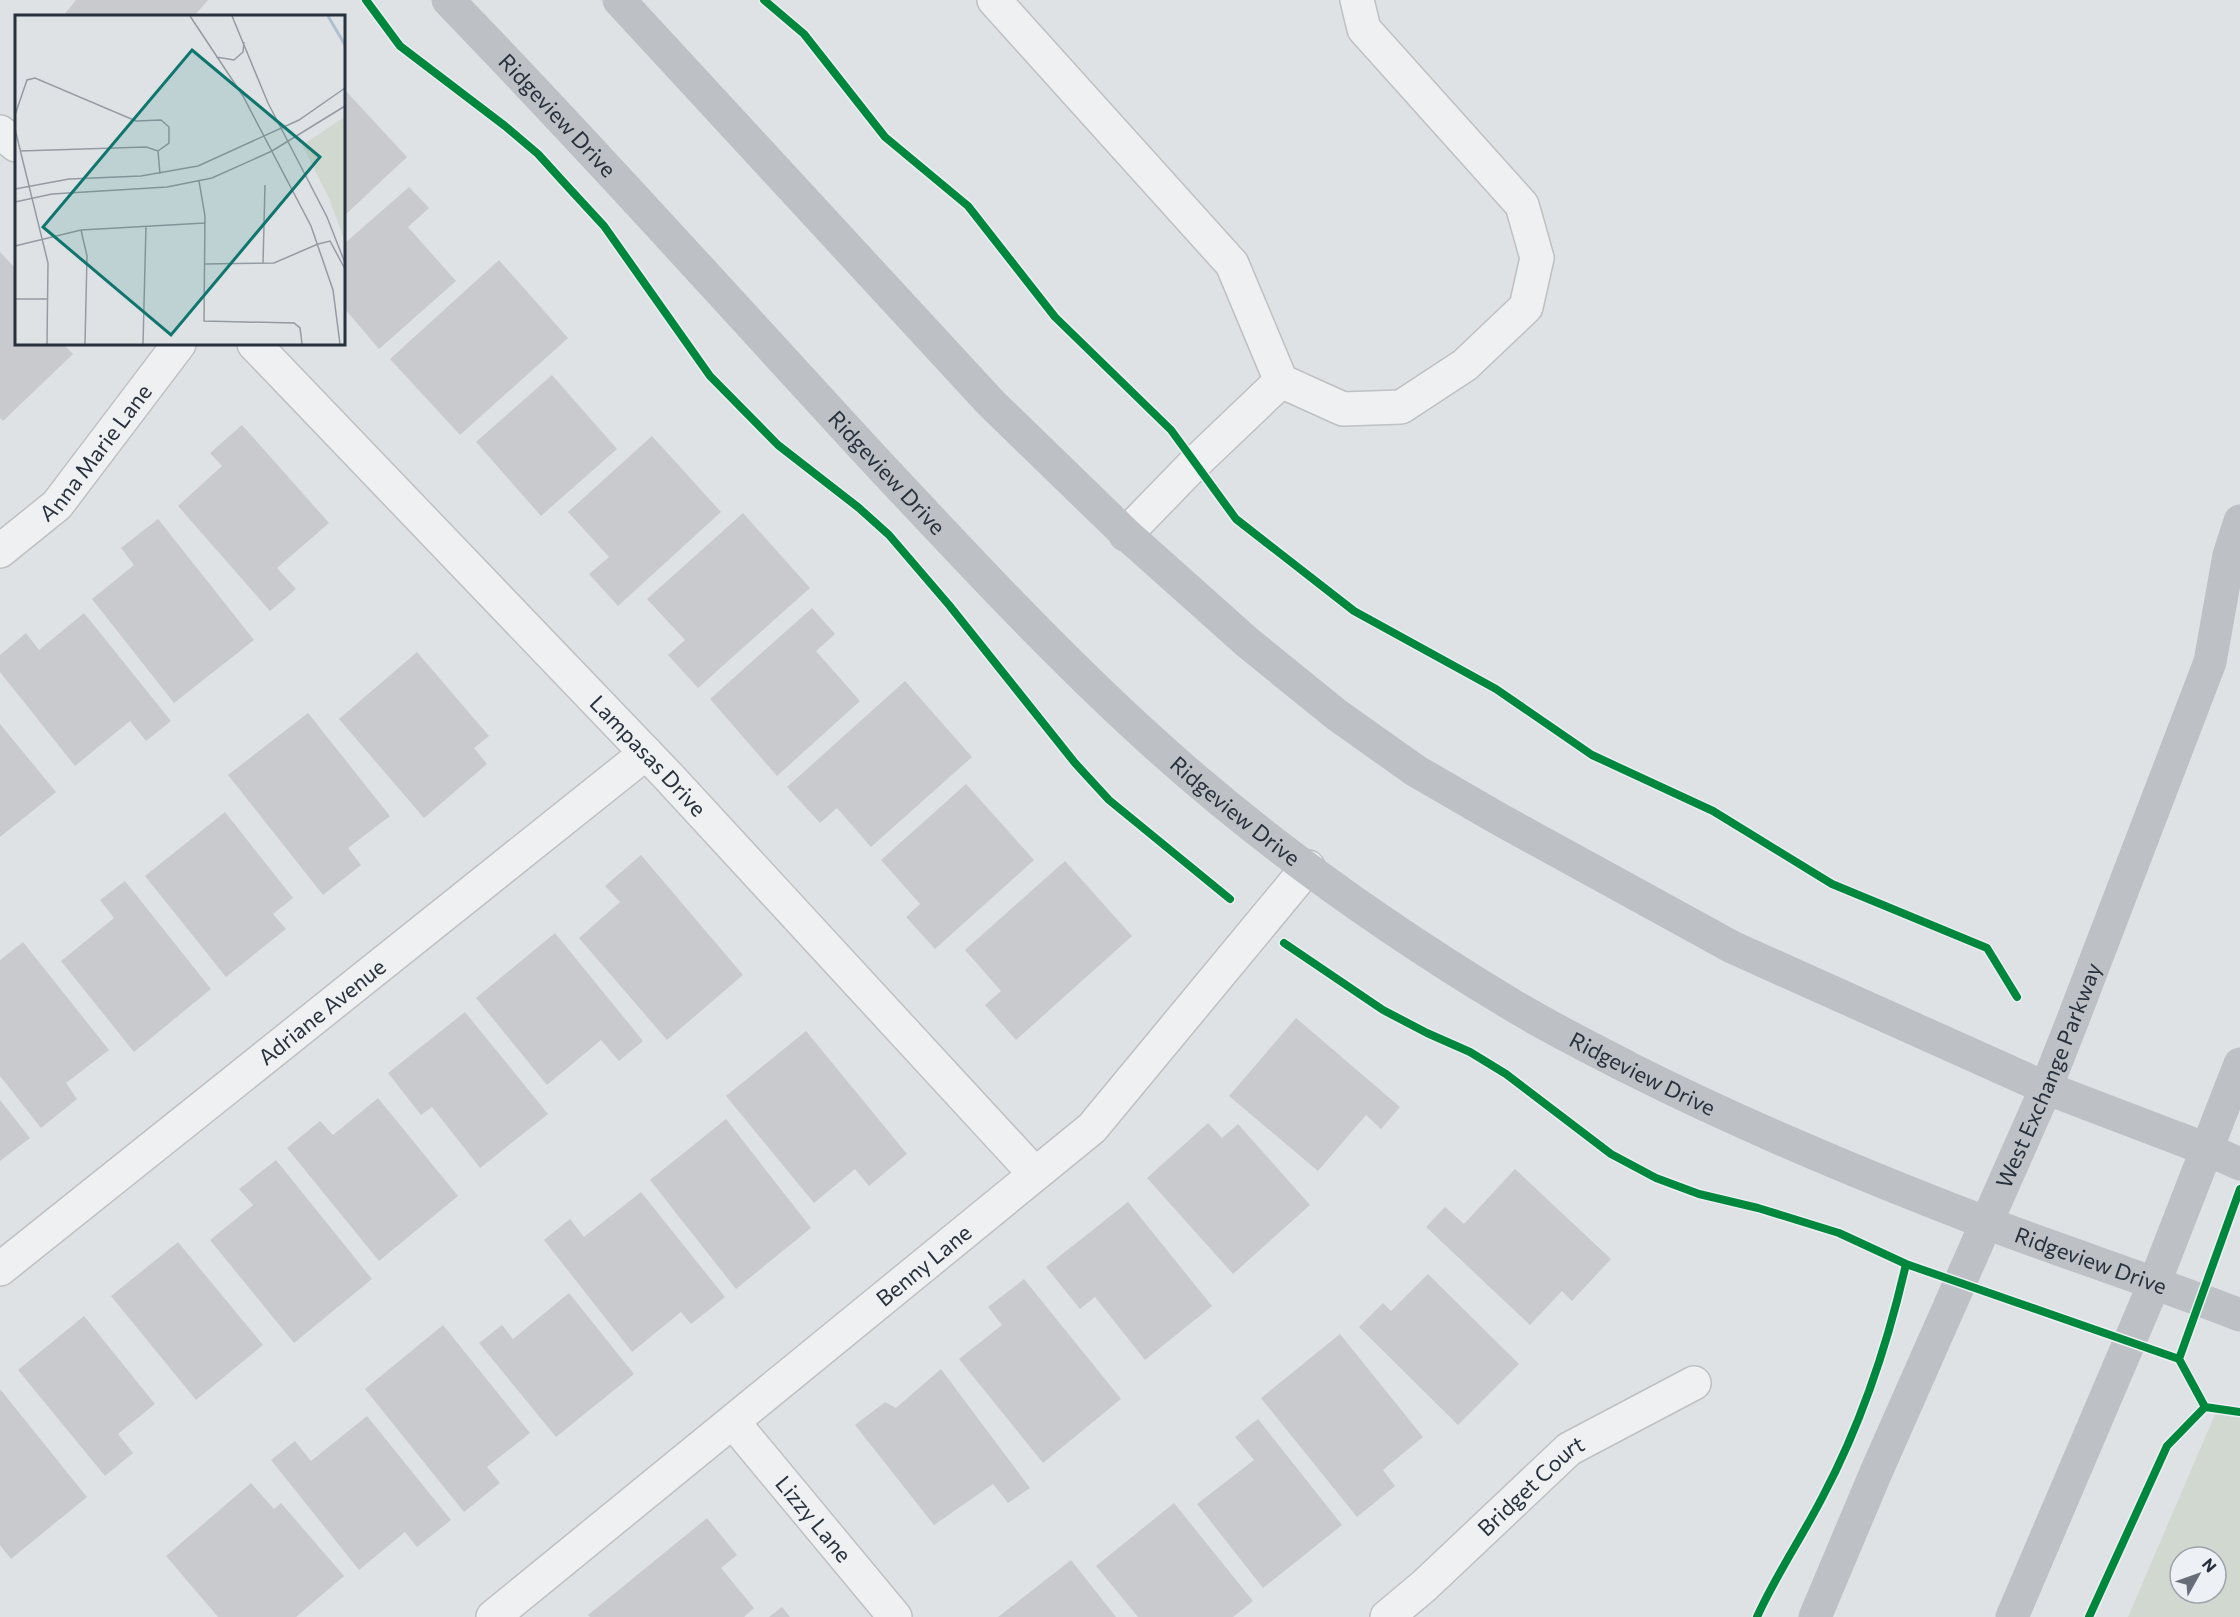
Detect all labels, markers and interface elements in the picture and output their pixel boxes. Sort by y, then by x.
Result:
inset map [15,15,345,345]
street label: Ridgeview Drive [493,48,622,182]
street label: Anna Marie Lane [34,378,157,527]
street label: Ridgeview Drive [823,405,952,540]
street label: Lampasas Drive [585,689,712,822]
street label: Ridgeview Drive [1165,750,1306,871]
street label: Adriane Avenue [253,953,391,1070]
street label: West Exchange Parkway [1990,959,2106,1192]
street label: Ridgeview Drive [1565,1026,1720,1121]
street label: Benny Lane [870,1218,976,1312]
street label: Ridgeview Drive [2011,1221,2171,1300]
street label: Bridget Court [1472,1429,1589,1541]
street label: Lizzy Lane [770,1470,858,1567]
north arrow [2168,1545,2228,1605]
text: N [2199,1554,2221,1576]

